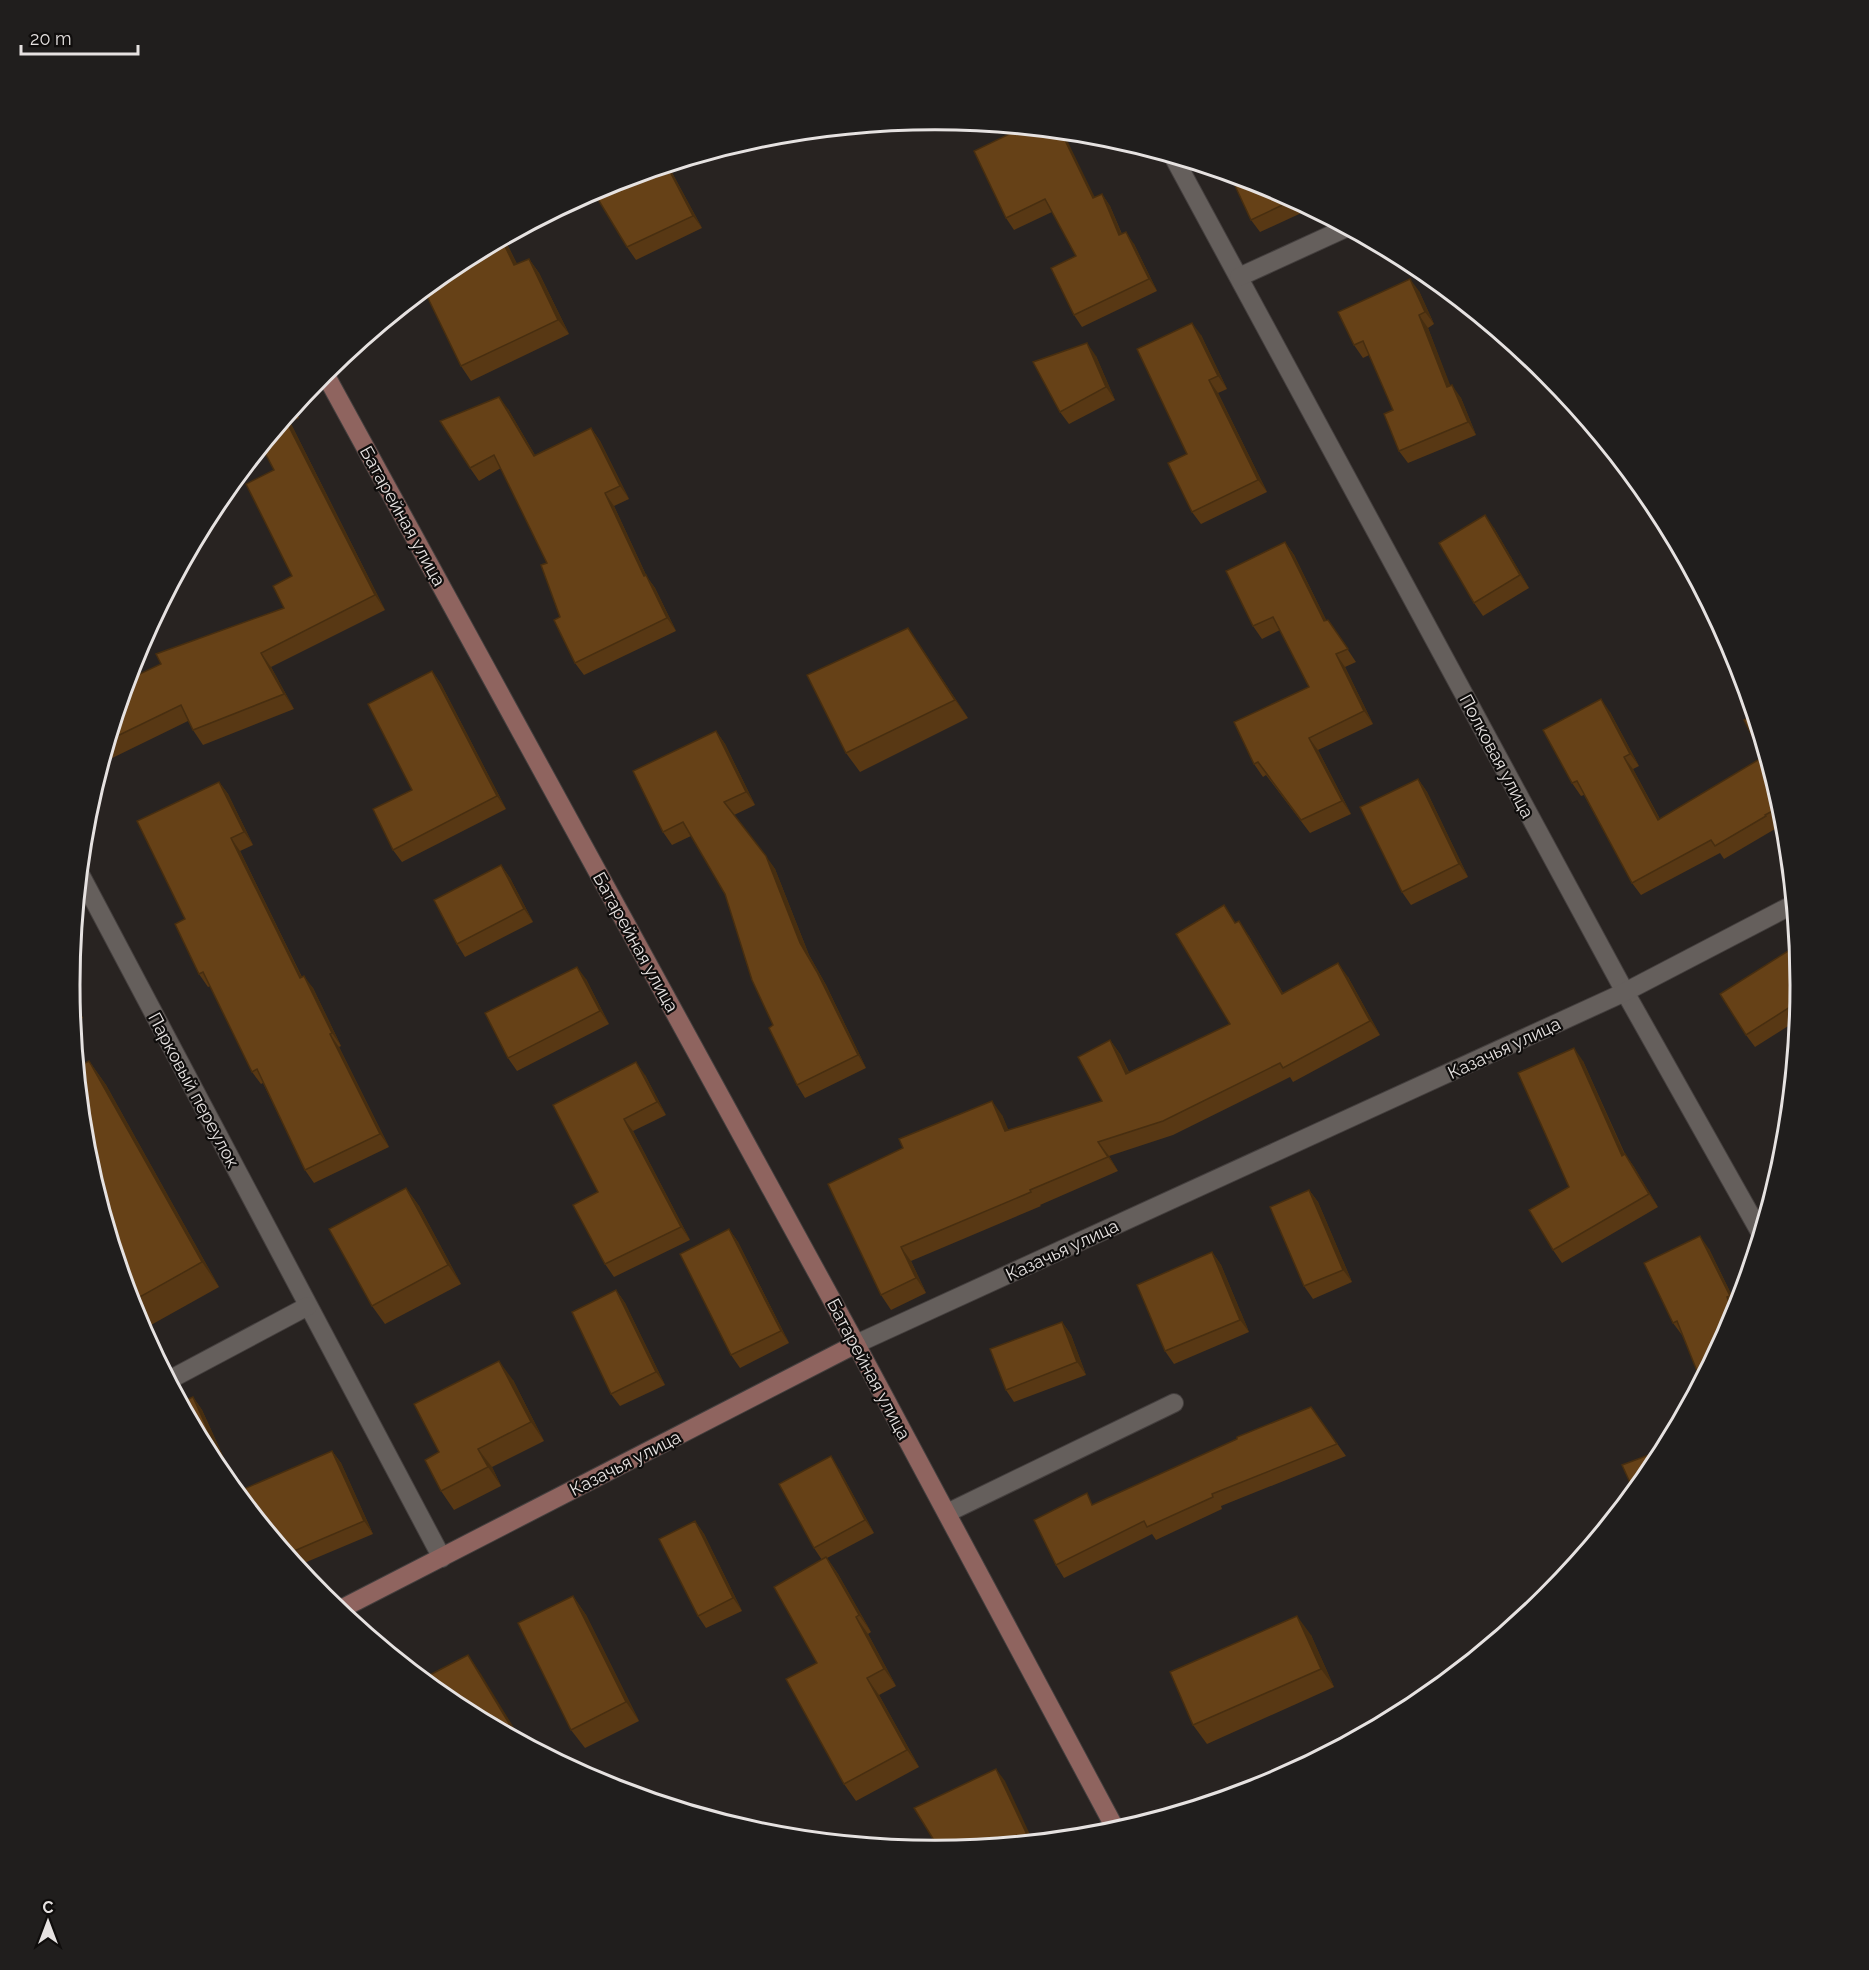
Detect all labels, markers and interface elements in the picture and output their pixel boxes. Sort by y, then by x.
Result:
scale bar [21,18,138,56]
text: 20 m [30,28,72,49]
street label: Батарейная улица [356,442,450,590]
street label: Полковая улица [1456,691,1538,821]
street label: Батарейная улица [589,868,683,1016]
street label: Парковый переулок [144,1009,244,1171]
street label: Казачья улица [1444,1013,1564,1083]
street label: Казачья улица [1002,1215,1122,1285]
street label: Батарейная улица [823,1295,915,1443]
street label: Казачья улица [566,1426,684,1500]
north arrow [18,1892,78,1952]
text: С [43,1898,54,1917]

